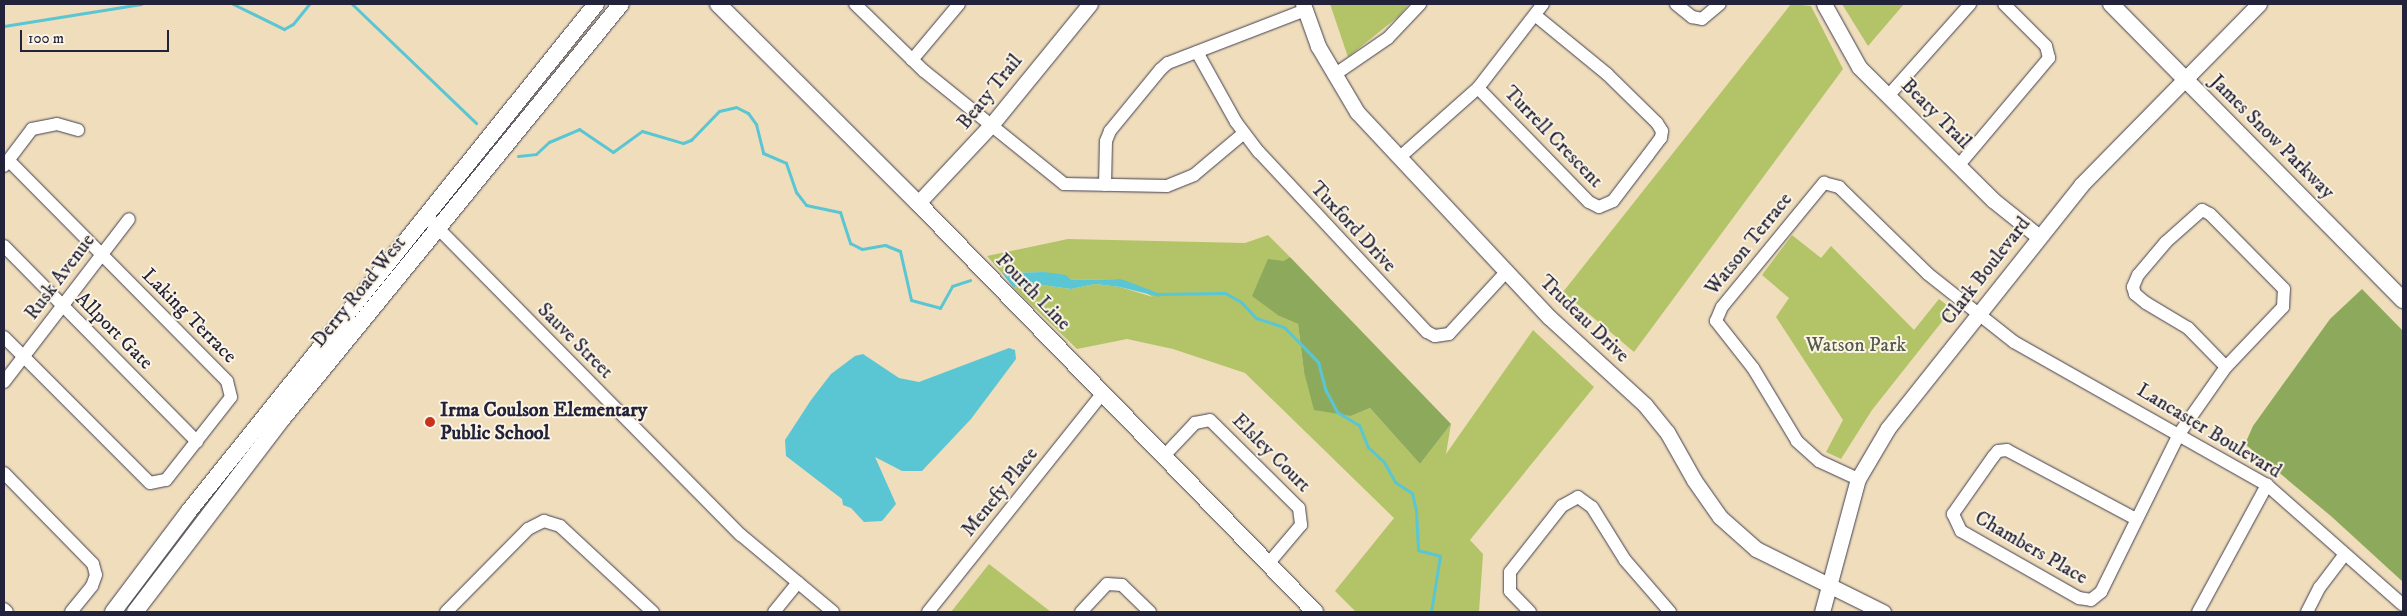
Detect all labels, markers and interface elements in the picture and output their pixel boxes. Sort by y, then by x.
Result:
scale bar [22,20,171,52]
text: 100 m [28,29,64,48]
street label: Beaty Trail [952,50,1028,134]
street label: James Snow Parkway [2205,70,2339,204]
street label: Beaty Trail [1896,74,1976,154]
street label: Turrell Crescent [1499,81,1607,193]
street label: Tuxford Drive [1305,177,1401,277]
street label: Watson Terrace [1700,188,1798,300]
street label: Clark Boulevard [1936,212,2036,330]
street label: Rusk Avenue [20,229,100,325]
street label: Derry Road West [307,231,411,353]
street label: Fourth Line [990,248,1076,336]
street label: Laking Terrace [137,264,241,368]
street label: Trudeau Drive [1534,270,1634,368]
street label: Allport Gate [70,287,158,375]
street label: Sauve Street [532,298,618,384]
park label: Watson Park [1806,333,1906,357]
street label: Lancaster Boulevard [2132,378,2286,484]
place label: Irma Coulson Elementary Public School [440,399,647,446]
street label: Elsley Court [1227,409,1315,497]
marker: Irma Coulson Elementary Public School [424,416,436,428]
street label: Menefy Place [957,442,1043,542]
street label: Chambers Place [1970,506,2092,590]

